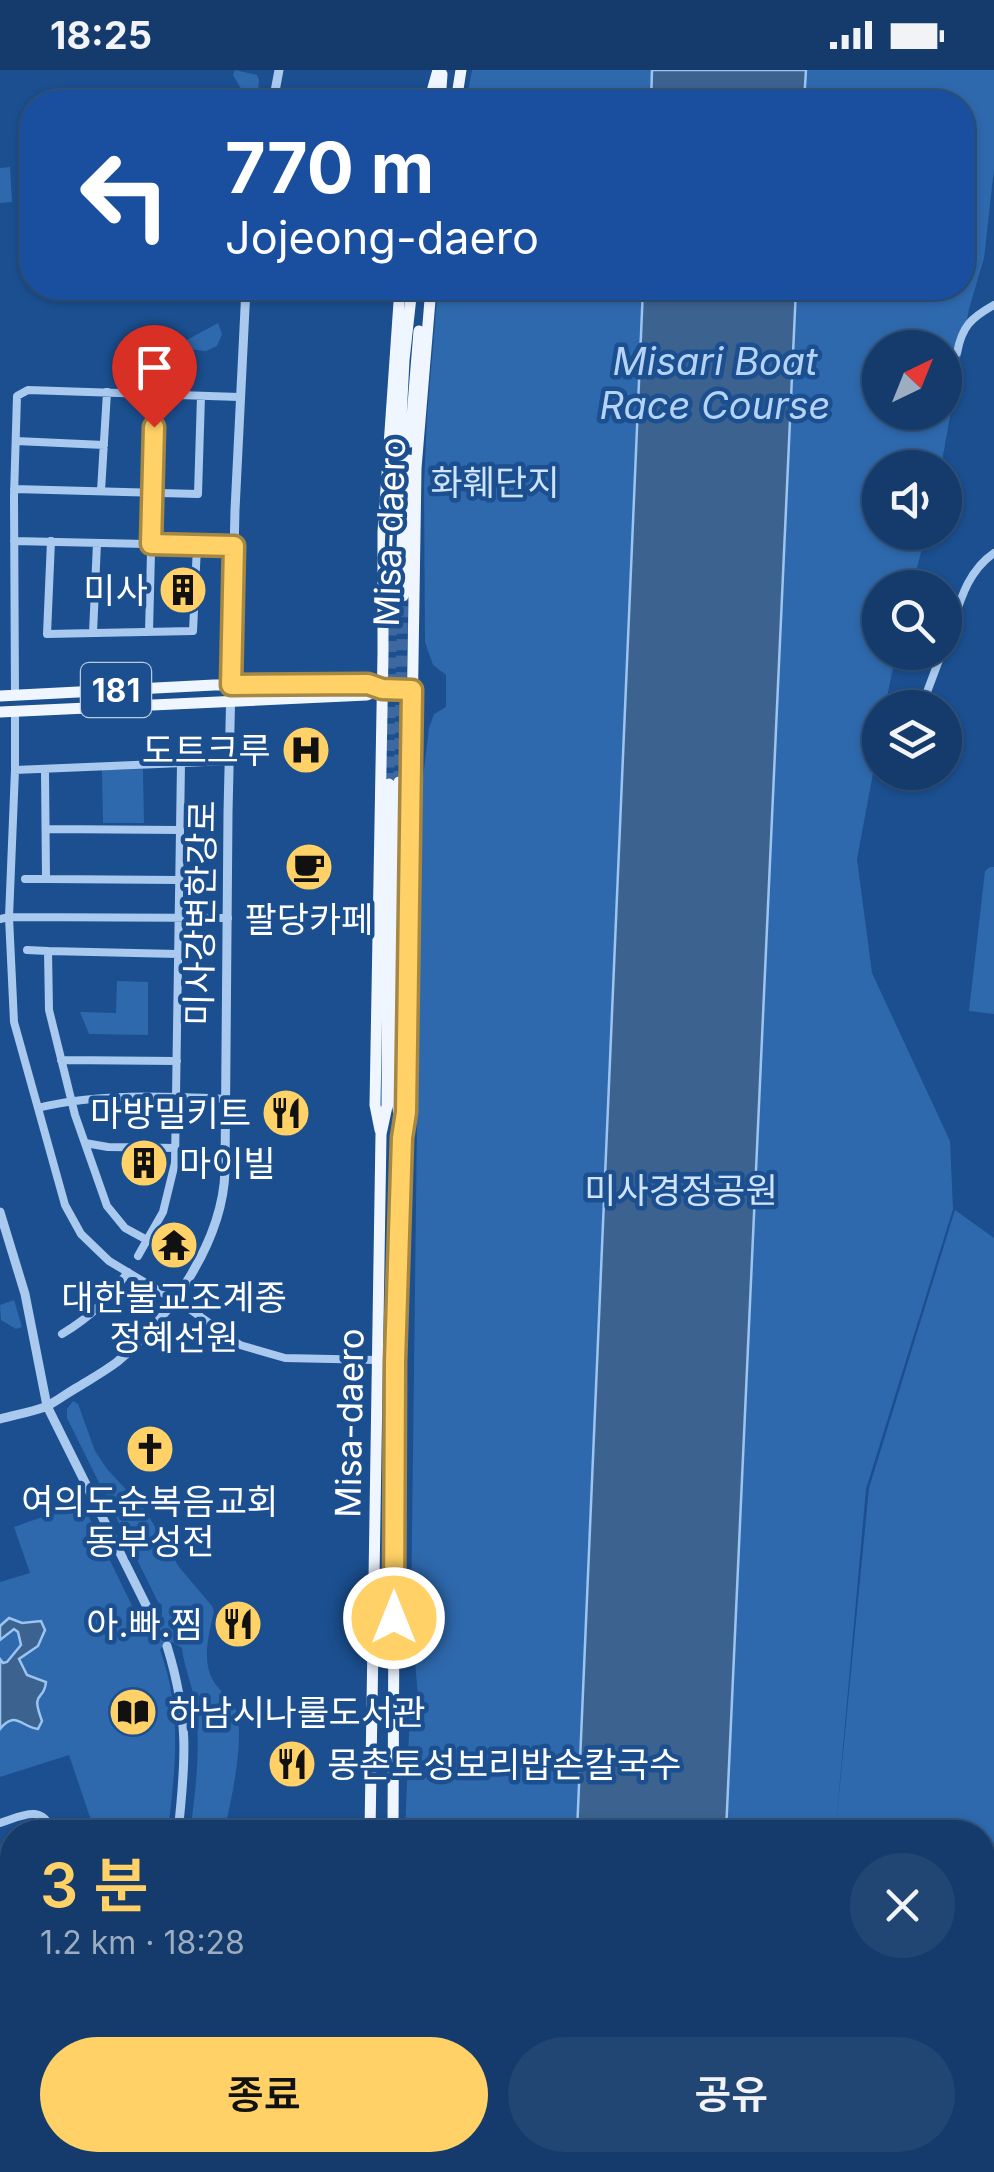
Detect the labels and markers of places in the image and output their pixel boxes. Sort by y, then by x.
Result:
pin [112,325,197,428]
building icon: 미사 [157,564,209,616]
place label: 미사 [84,569,148,611]
hospital icon: 도트크루 [280,724,332,776]
place label: 도트크루 [142,729,271,771]
cafe icon: 팔당카페 [283,841,335,893]
place label: 팔당카페 [245,898,373,940]
restaurant icon: 마방밀키트 [260,1087,312,1139]
place label: 마방밀키트 [90,1092,251,1134]
building icon: 마이빌 [118,1137,170,1189]
place label: 마이빌 [179,1142,276,1184]
temple icon: 대한불교조계종 정혜선원 [148,1219,200,1271]
place label: 대한불교조계종 정혜선원 [61,1276,287,1358]
church icon: 여의도순복음교회 동부성전 [124,1423,176,1475]
place label: 여의도순복음교회 동부성전 [21,1480,279,1562]
restaurant icon: 아.빠.찜 [212,1598,264,1650]
place label: 아.빠.찜 [86,1603,203,1645]
library icon: 하남시나룰도서관 [107,1686,159,1738]
place label: 하남시나룰도서관 [168,1691,426,1733]
restaurant icon: 몽촌토성보리밥손칼국수 [266,1738,318,1790]
place label: 몽촌토성보리밥손칼국수 [327,1743,681,1785]

